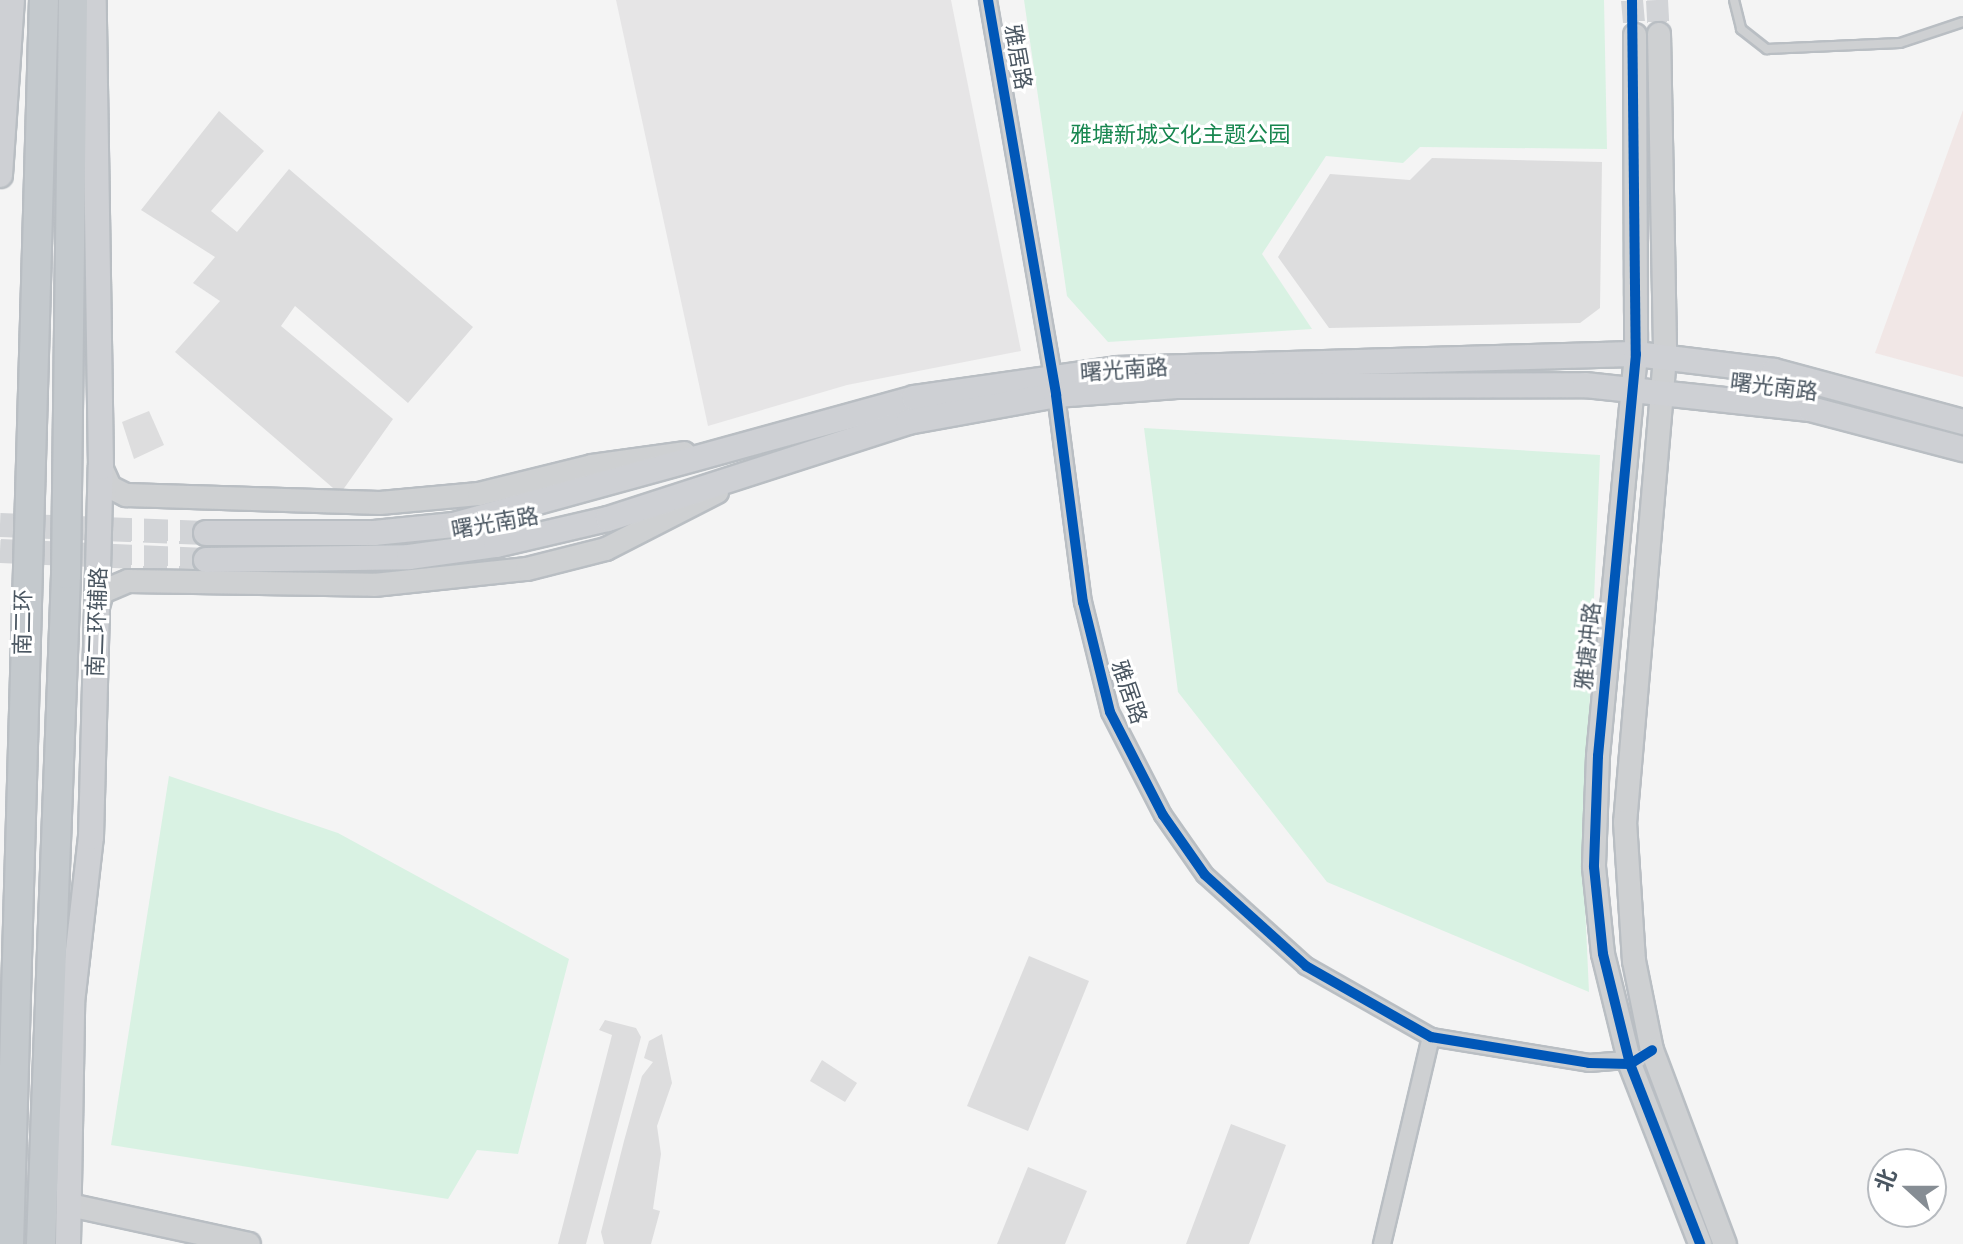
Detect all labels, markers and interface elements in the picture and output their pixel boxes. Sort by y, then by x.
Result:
street label: 雅居路 [999,22,1037,92]
park label: 雅塘新城文化主题公园 [1070,122,1290,148]
street label: 曙光南路 [1079,354,1169,386]
street label: 曙光南路 [1729,369,1819,405]
street label: 曙光南路 [449,502,541,544]
street label: 南二环辅路 [82,567,112,677]
street label: 南二环 [9,589,37,655]
street label: 雅塘冲路 [1570,601,1606,691]
street label: 雅居路 [1106,657,1152,727]
north arrow [1867,1148,1947,1228]
text: 北 [1870,1165,1902,1195]

